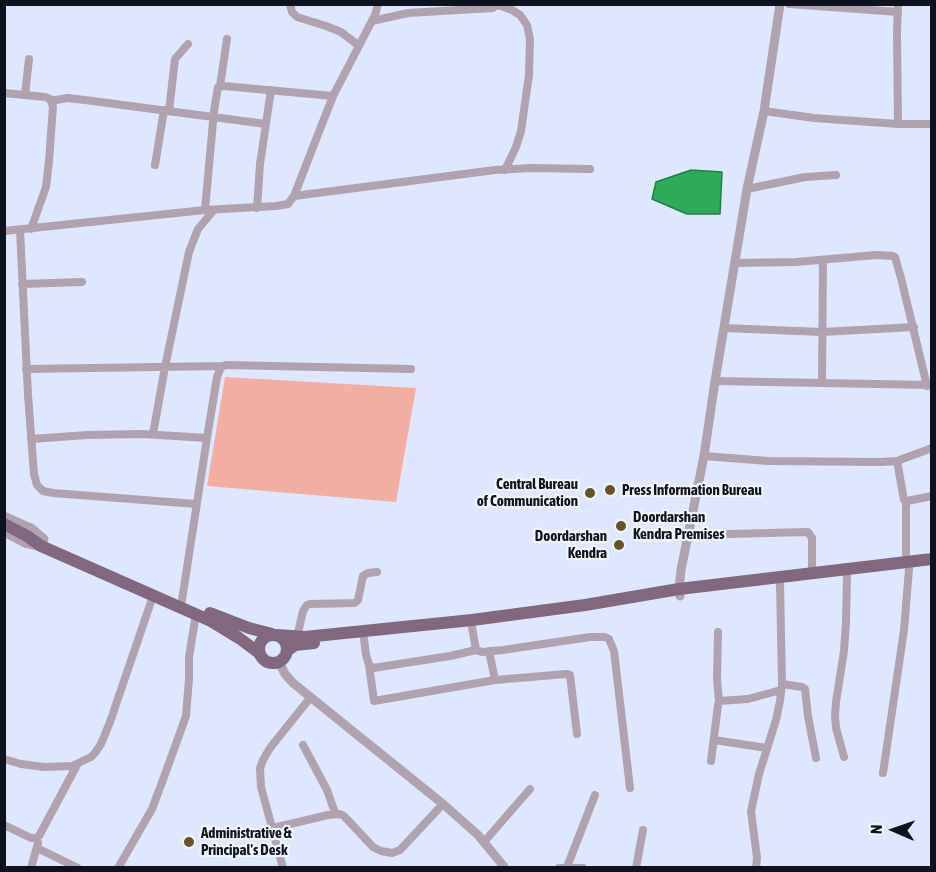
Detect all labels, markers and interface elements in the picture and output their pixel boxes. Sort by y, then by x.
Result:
place label: Central Bureau of Communication [477,475,578,510]
place label: Press Information Bureau [622,481,762,499]
marker: Press Information Bureau [603,483,617,497]
marker: Central Bureau of Communication [583,486,597,500]
place label: Doordarshan Kendra Premises [633,508,725,543]
marker: Doordarshan Kendra Premises [614,519,628,533]
place label: Doordarshan Kendra [535,527,607,562]
marker: Doordarshan Kendra [612,538,626,552]
north arrow [864,800,924,860]
place label: Administrative & Principal's Desk [201,824,292,859]
text: N [867,824,885,834]
marker: Administrative & Principal's Desk [182,835,196,849]

